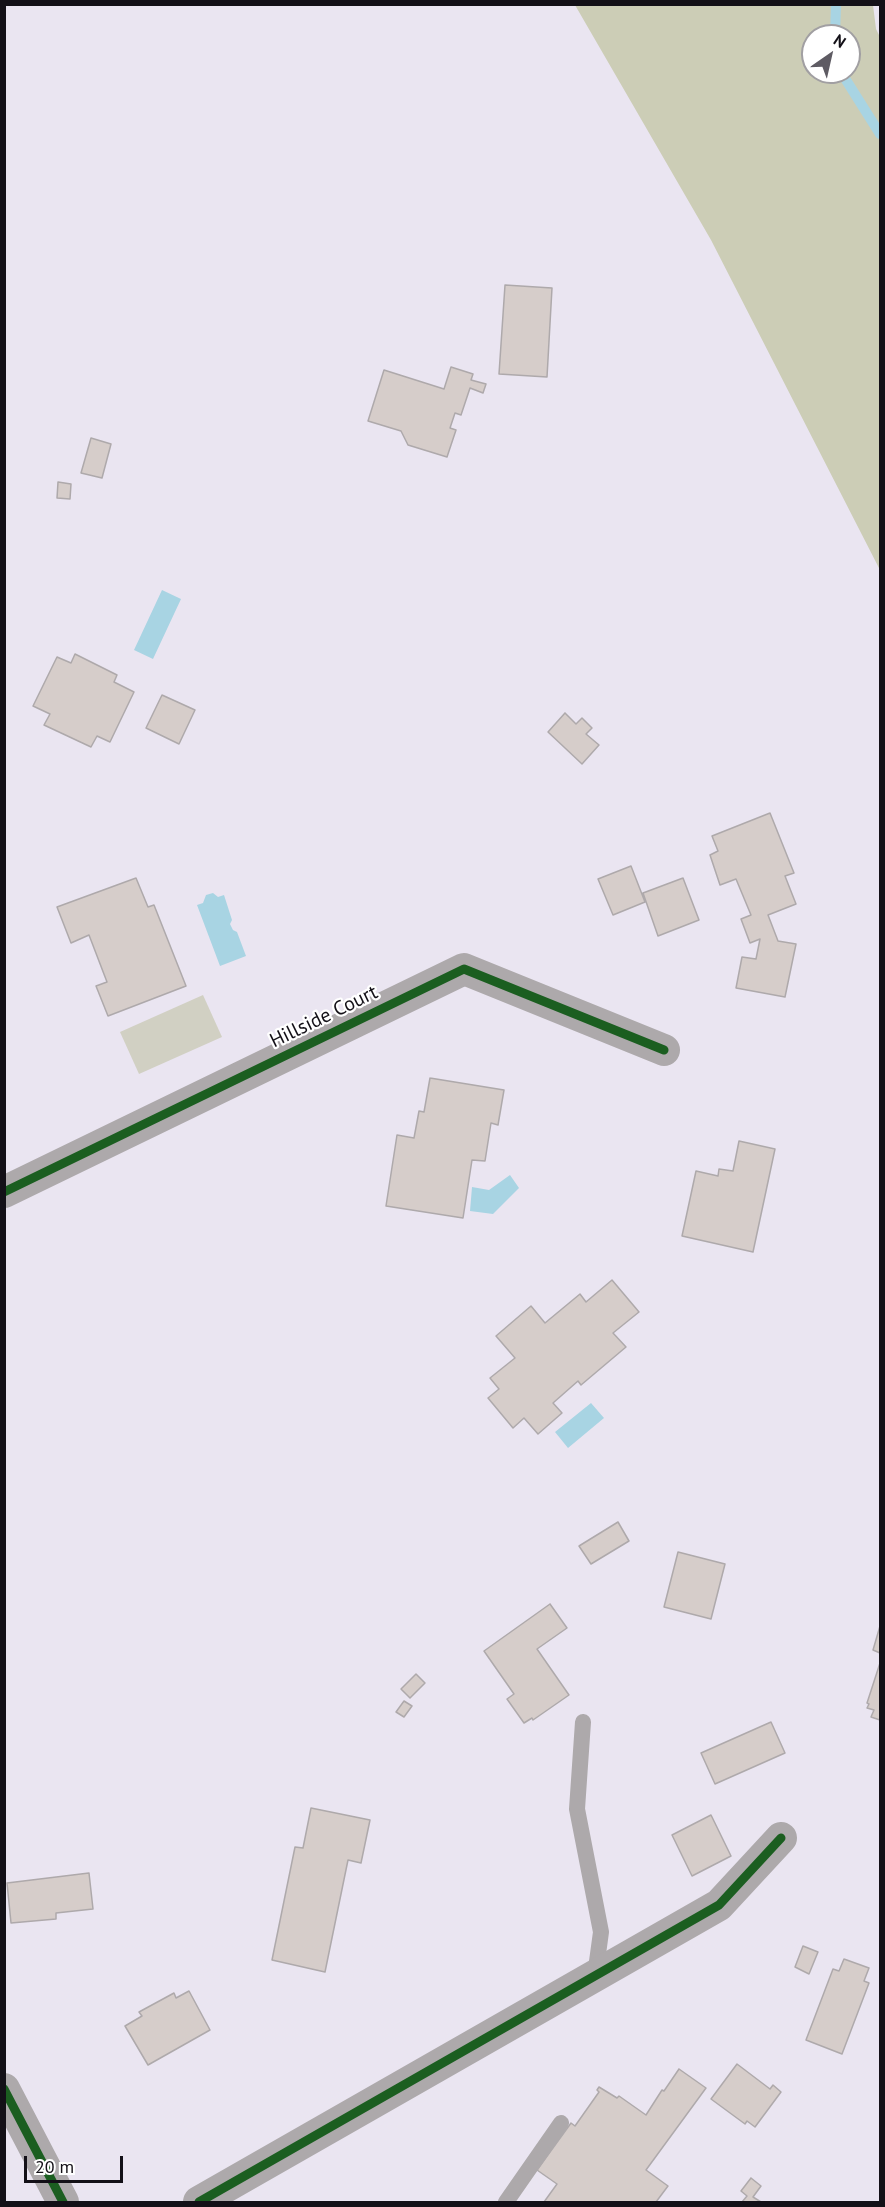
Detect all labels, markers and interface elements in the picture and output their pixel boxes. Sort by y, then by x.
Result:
north arrow [801,24,861,84]
text: N [830,30,850,52]
street label: Hillside Court [266,981,382,1053]
scale bar [27,2144,126,2182]
text: 20 m [35,2155,74,2178]

